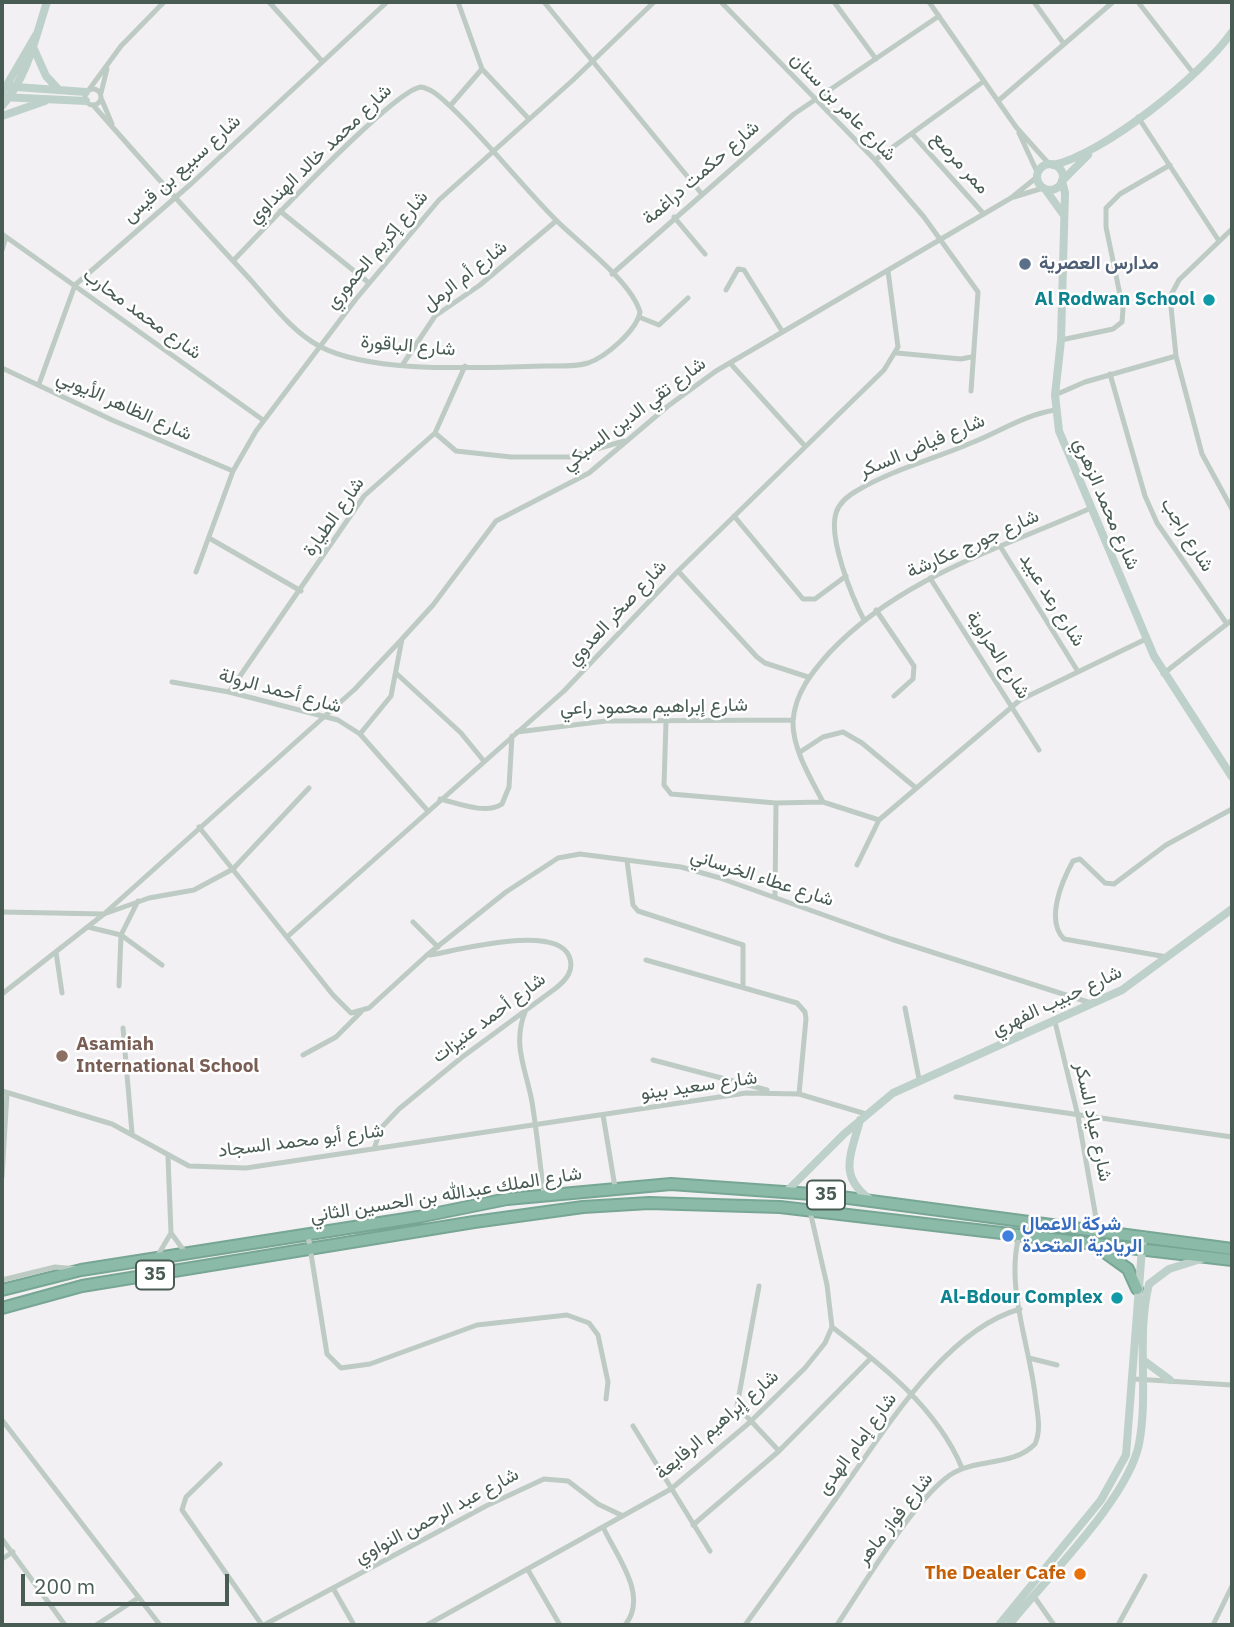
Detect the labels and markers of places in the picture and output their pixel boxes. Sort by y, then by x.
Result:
place label: مدارس العصرية [1039,253,1159,275]
marker: مدارس العصرية [1017,256,1033,272]
place label: Al Rodwan School [1034,289,1195,311]
marker: Al Rodwan School [1201,292,1217,308]
place label: Asamiah International School [76,1034,259,1078]
marker: Asamiah International School [54,1048,70,1064]
place label: شركة الاعمال الريادية المتحدة [1022,1214,1142,1258]
marker: شركة الاعمال الريادية المتحدة [1000,1228,1016,1244]
place label: Al-Bdour Complex [940,1287,1103,1309]
marker: Al-Bdour Complex [1109,1290,1125,1306]
place label: The Dealer Cafe [924,1563,1066,1585]
marker: The Dealer Cafe [1072,1566,1088,1582]

